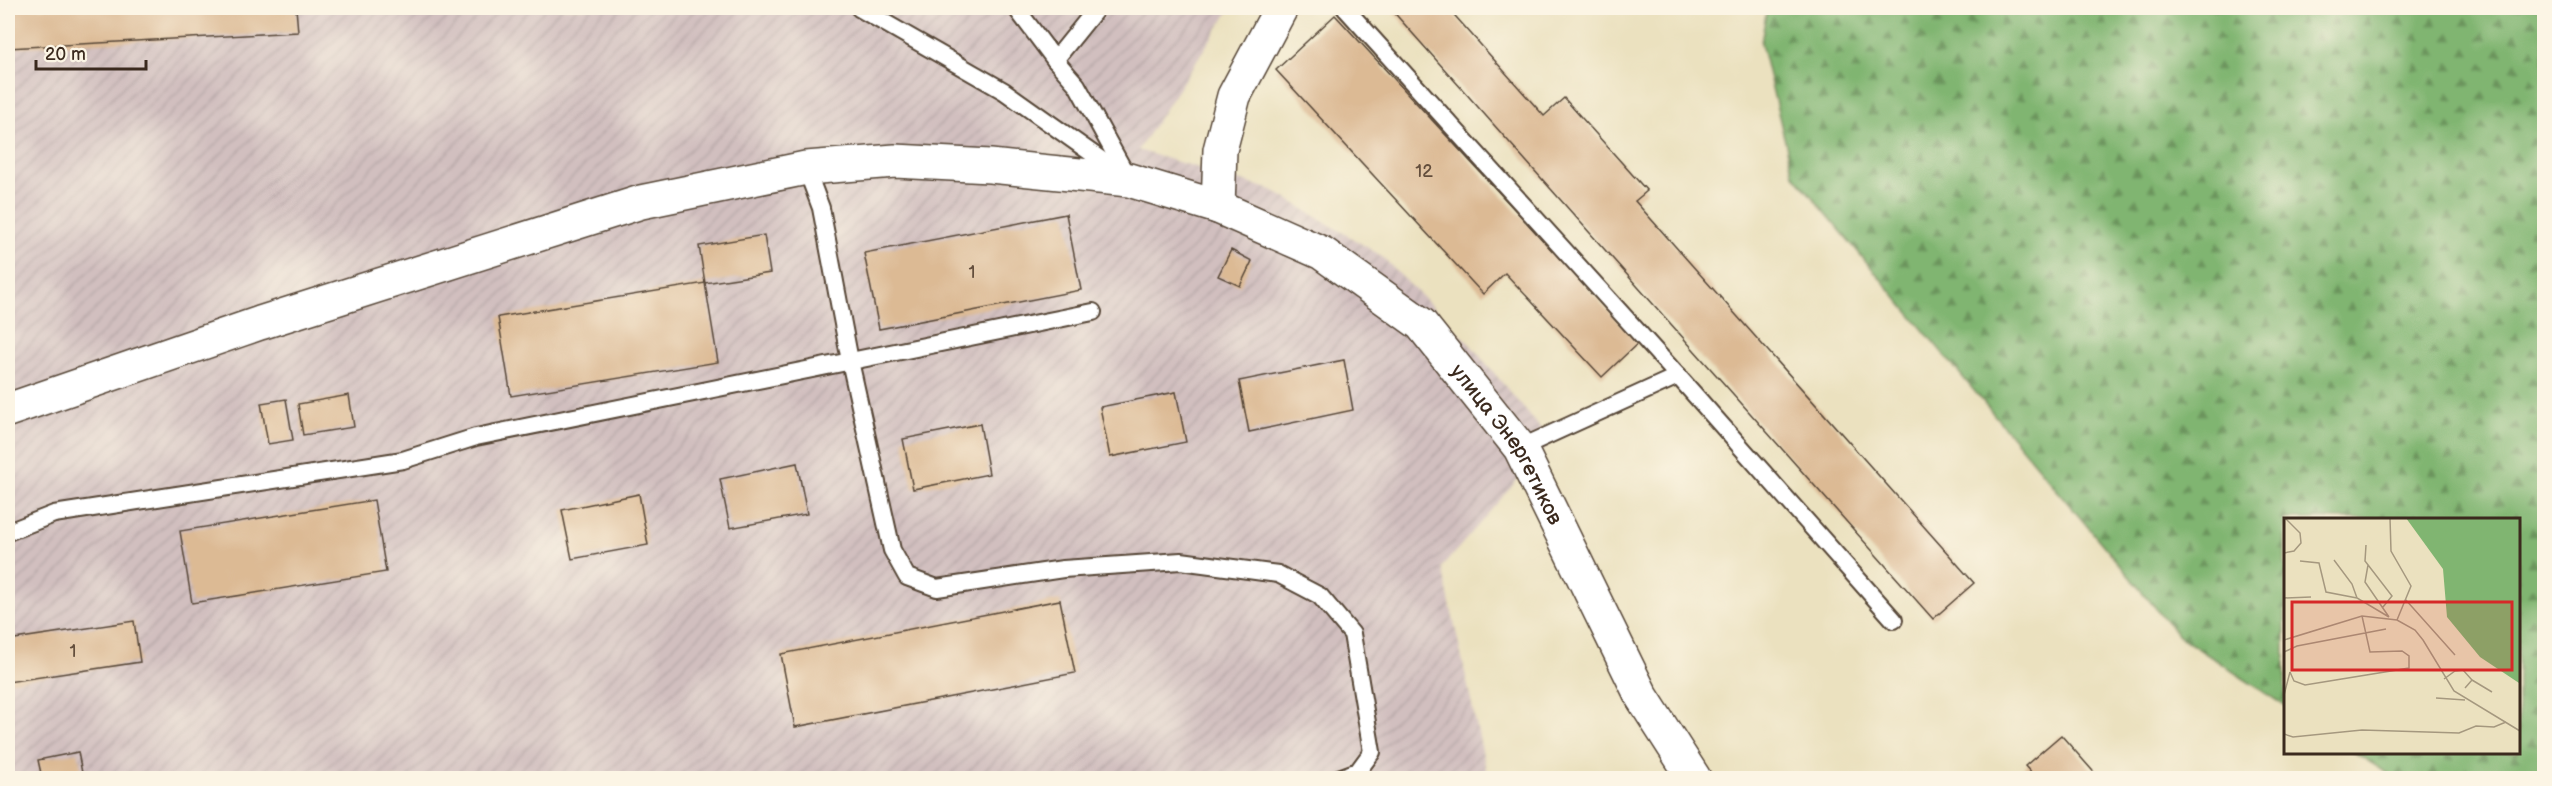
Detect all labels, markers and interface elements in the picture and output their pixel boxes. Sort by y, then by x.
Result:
scale bar [36,33,146,71]
text: 20 m [45,44,86,65]
house number: 12 [1415,161,1433,182]
house number: 1 [969,262,975,283]
street label: улица Энергетиков [1445,359,1568,529]
inset map [2284,518,2519,753]
house number: 1 [70,641,76,662]

